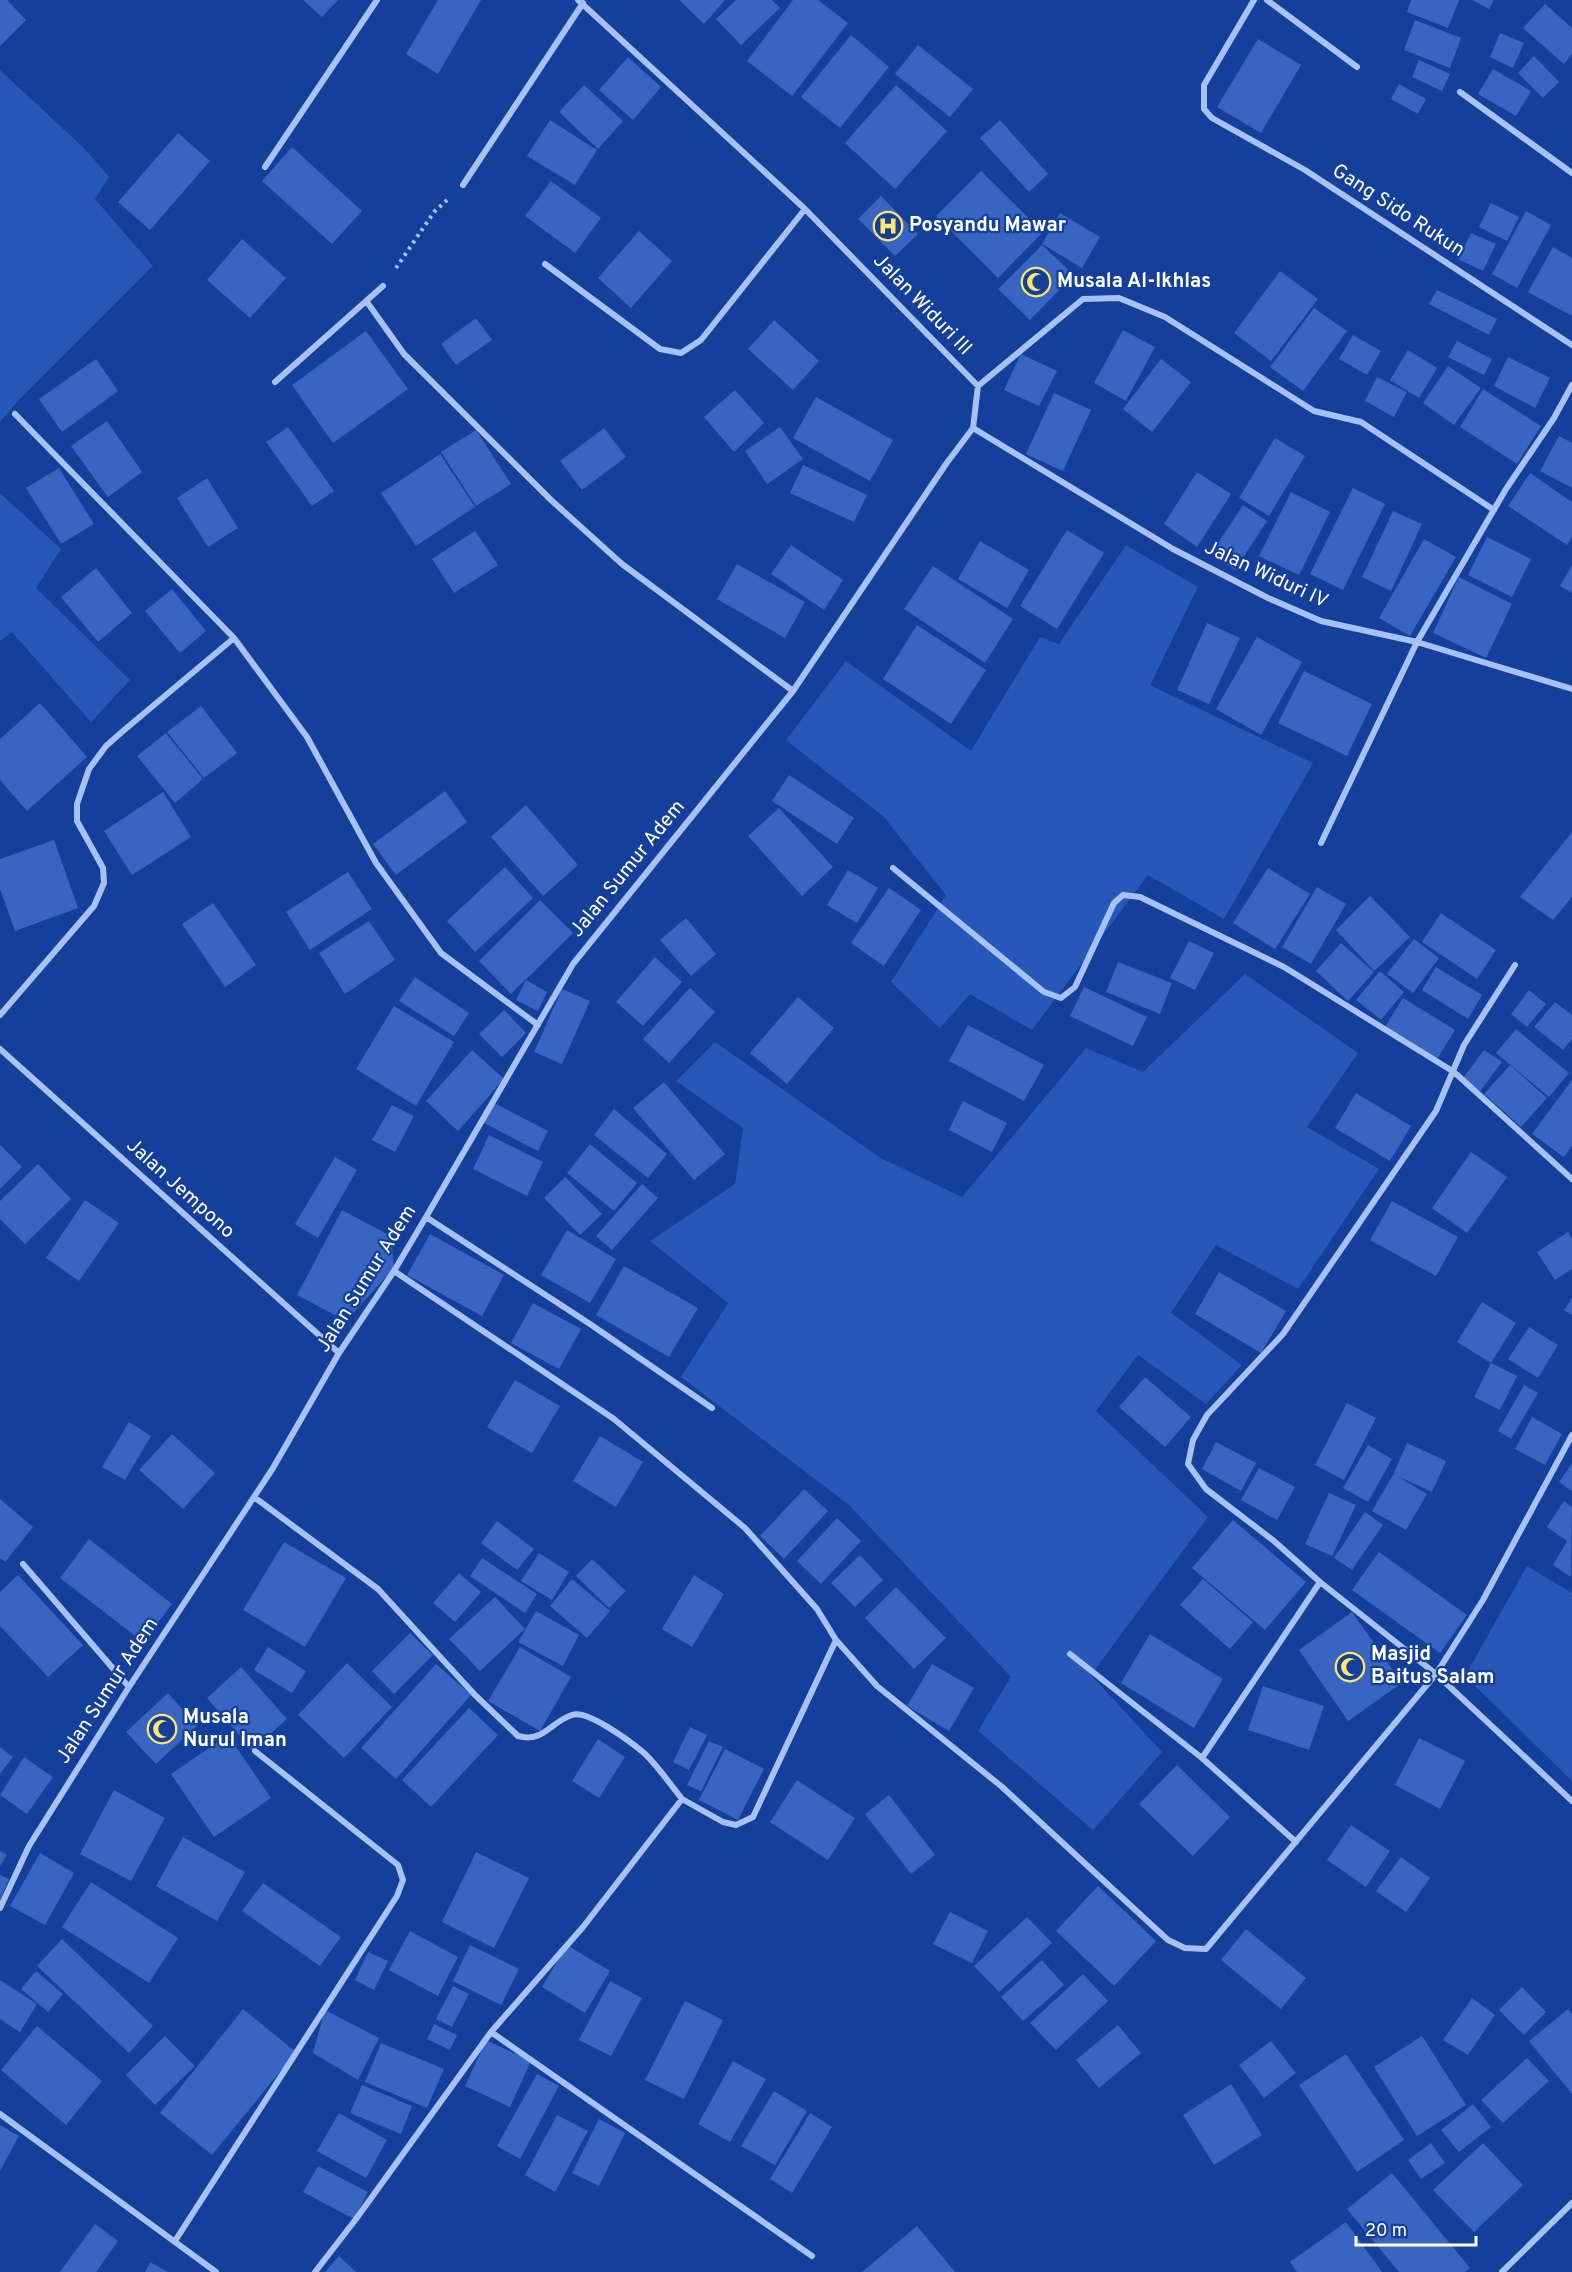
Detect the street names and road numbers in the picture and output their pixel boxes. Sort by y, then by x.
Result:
street label: Gang Sido Rukun [1327,158,1469,264]
street label: Jalan Widuri III [867,249,977,361]
street label: Jalan Widuri IV [1200,535,1332,615]
street label: Jalan Sumur Adem [565,795,691,943]
street label: Jalan Jempono [120,1133,240,1245]
street label: Jalan Sumur Adem [311,1200,423,1358]
street label: Jalan Sumur Adem [51,1613,165,1769]

